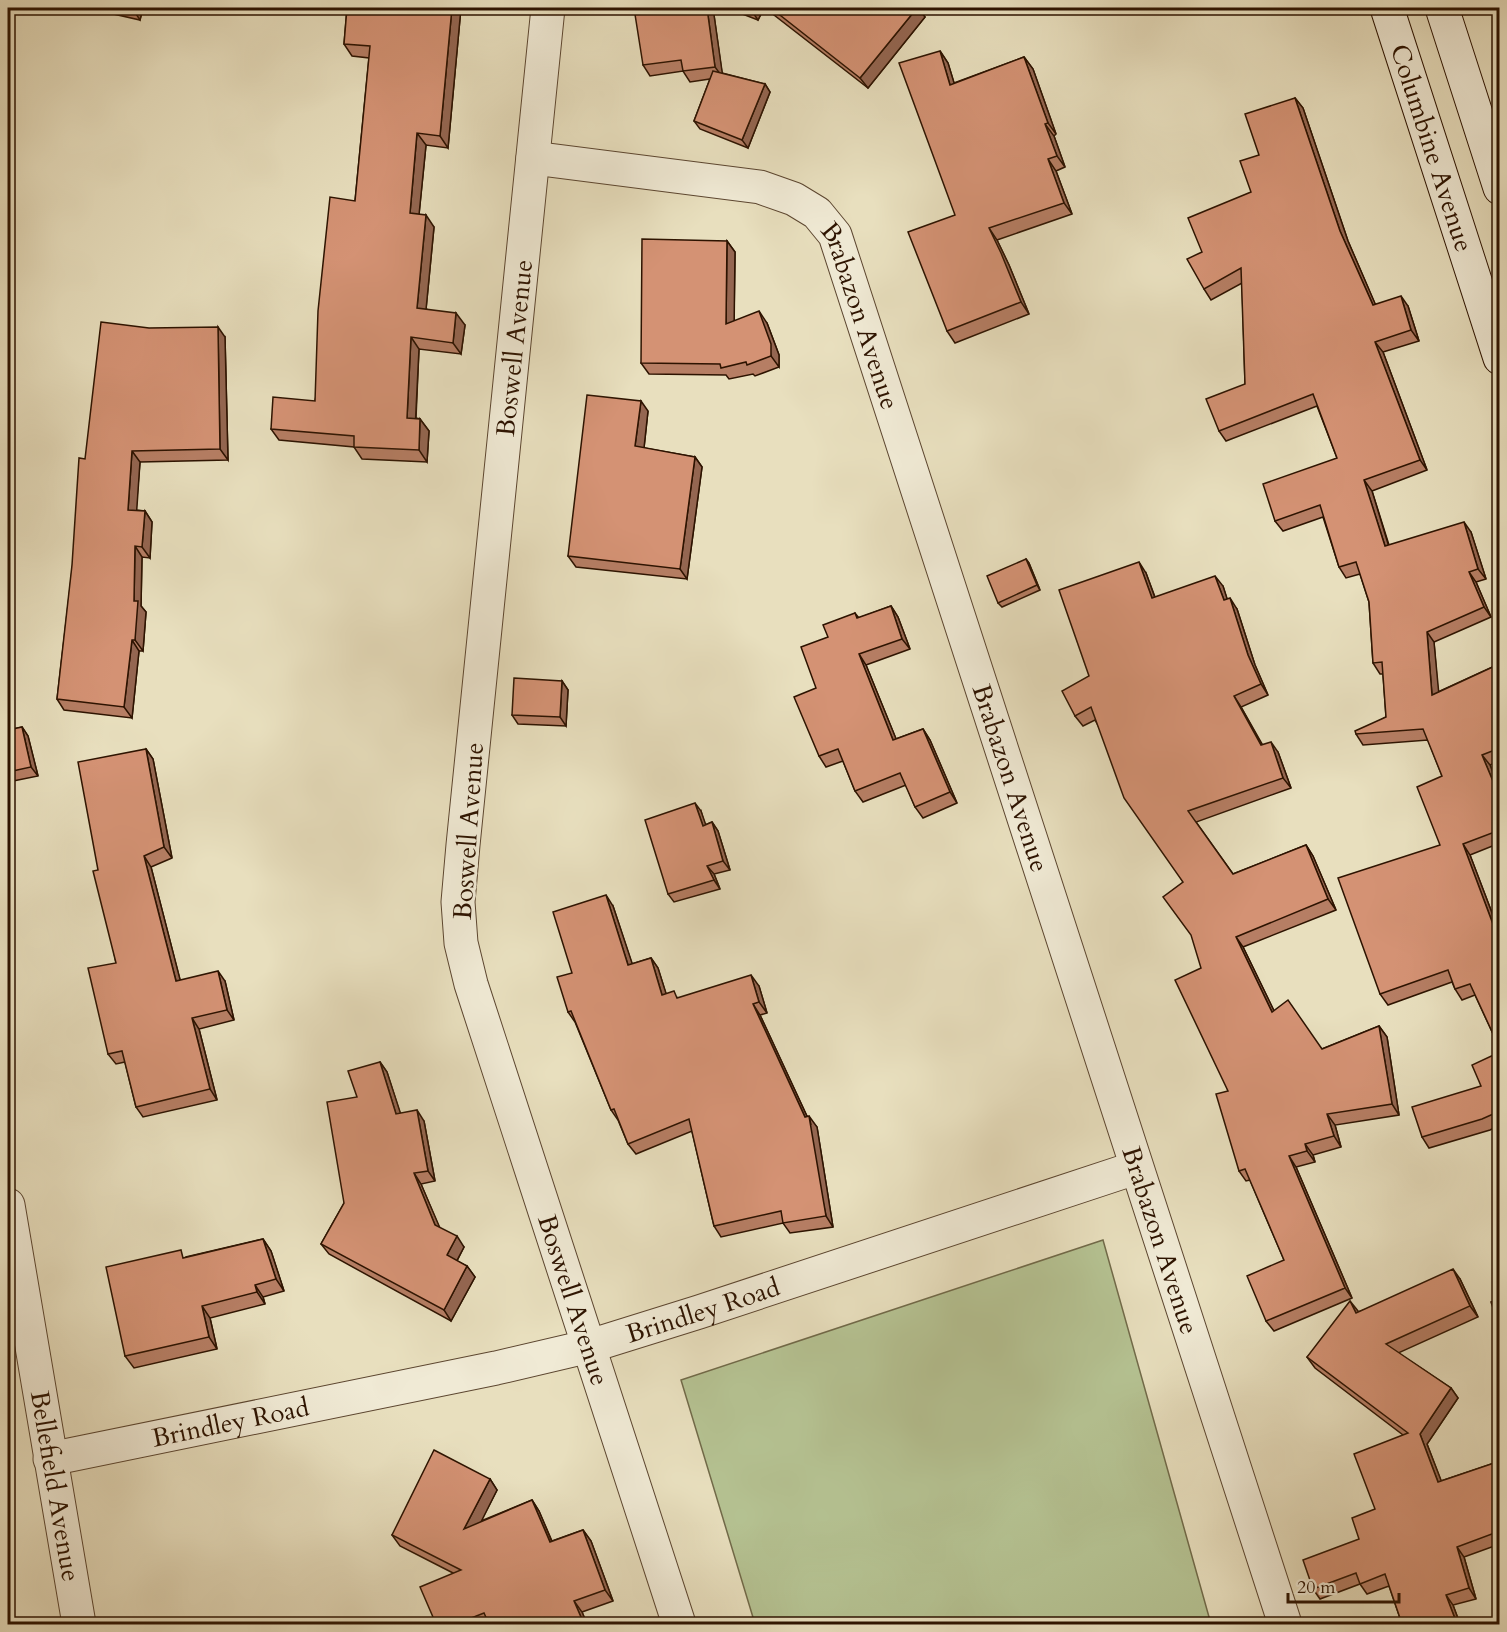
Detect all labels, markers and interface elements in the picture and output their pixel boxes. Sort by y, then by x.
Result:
street label: Columbine Avenue [1382,40,1482,256]
street label: Brabazon Avenue [813,214,907,414]
street label: Boswell Avenue [488,258,541,438]
street label: Brabazon Avenue [964,680,1057,876]
street label: Boswell Avenue [445,741,492,921]
street label: Brabazon Avenue [1113,1142,1207,1339]
street label: Boswell Avenue [529,1210,617,1390]
street label: Brindley Road [622,1270,784,1352]
street label: Bellefield Avenue [22,1388,88,1584]
street label: Brindley Road [149,1390,312,1456]
scale bar [1288,1566,1399,1604]
text: 20 m [1297,1575,1336,1600]

